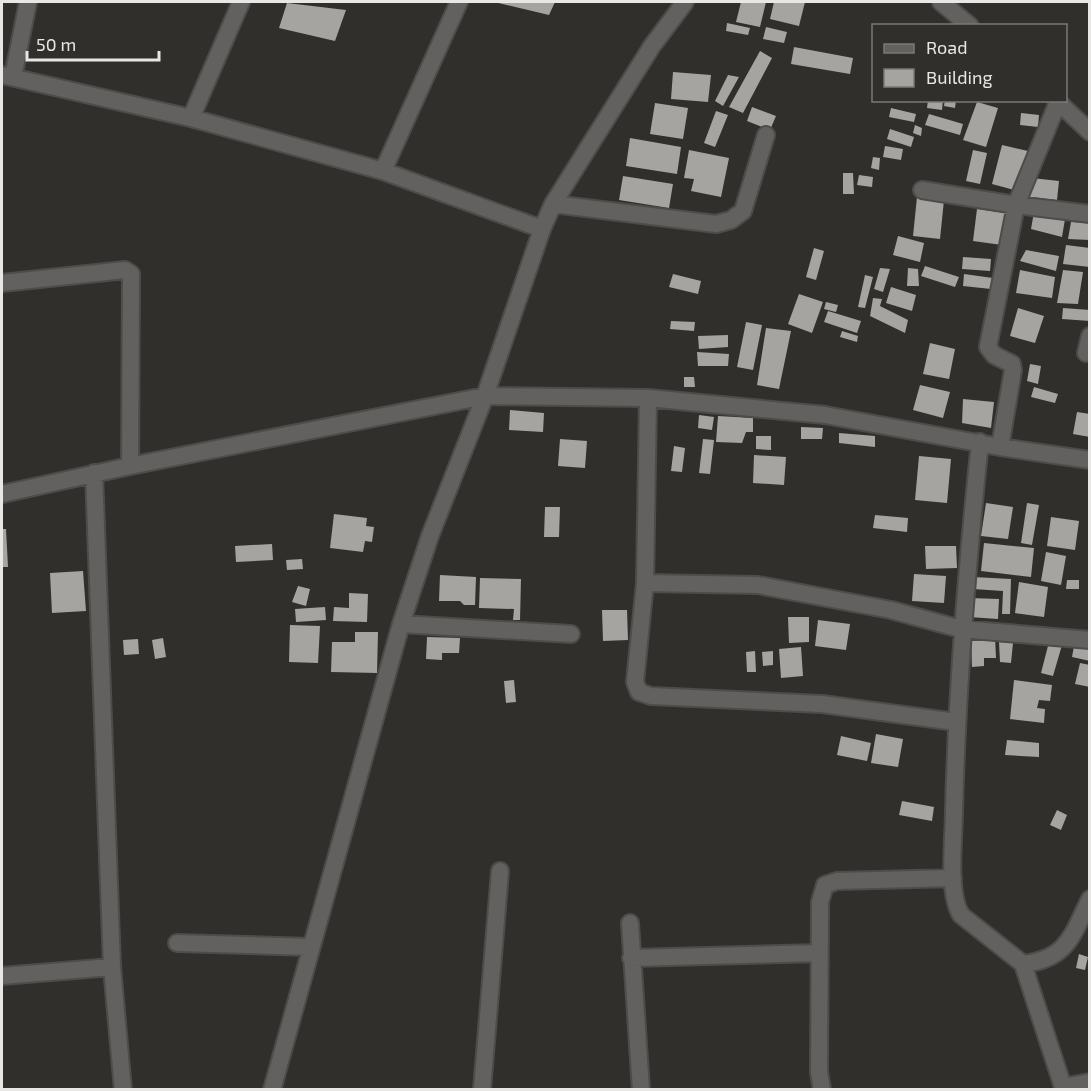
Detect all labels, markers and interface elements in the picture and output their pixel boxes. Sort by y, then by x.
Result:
scale bar [27,24,159,62]
legend [872,24,1067,102]
text: 50 m [36,33,76,55]
text: Road [926,36,967,58]
text: Building [926,66,993,88]

